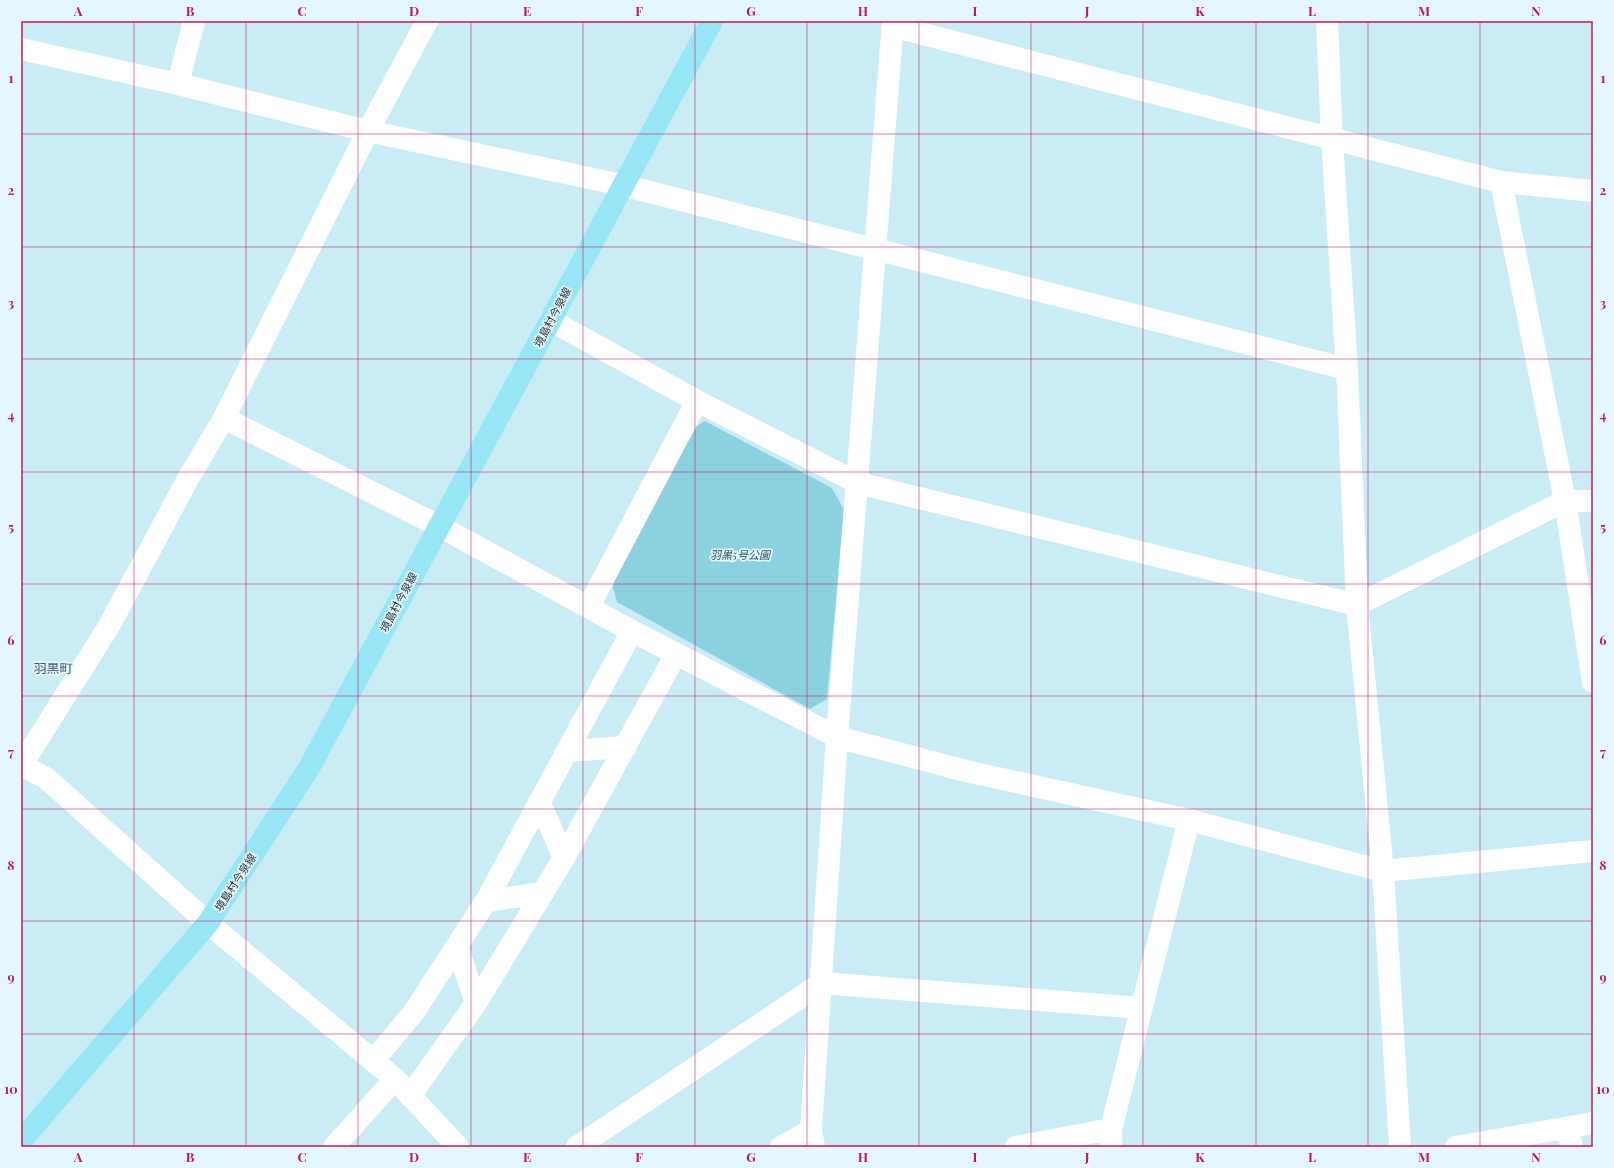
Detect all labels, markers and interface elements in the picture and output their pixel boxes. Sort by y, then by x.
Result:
text: A [73,2,83,19]
text: B [186,2,195,19]
text: C [297,2,307,19]
text: D [409,2,419,19]
text: E [523,2,531,19]
text: F [635,2,643,19]
text: G [746,2,756,19]
text: H [858,2,868,19]
text: I [973,2,978,19]
text: J [1084,2,1090,19]
text: K [1195,2,1205,19]
text: L [1308,2,1316,19]
text: M [1418,2,1430,19]
text: N [1531,2,1541,19]
text: 1 [9,69,14,86]
text: 1 [1601,69,1606,86]
text: 2 [8,181,15,198]
text: 2 [1600,181,1607,198]
street label: 境島村今泉線 [530,284,574,350]
text: 3 [8,294,14,311]
text: 3 [1600,294,1606,311]
text: 4 [8,406,15,423]
text: 4 [1600,406,1607,423]
text: 5 [8,518,14,535]
text: 5 [1600,518,1606,535]
park label: 羽黒5号公園 [710,547,772,562]
street label: 境島村今泉線 [376,569,420,635]
text: 6 [7,631,15,648]
text: 6 [1599,631,1607,648]
district label: 羽黒町 [33,659,73,676]
text: 7 [8,743,14,760]
text: 7 [1600,743,1606,760]
street label: 境島村今泉線 [211,850,259,914]
text: 8 [7,856,15,873]
text: 8 [1599,856,1607,873]
text: 9 [7,968,15,985]
text: 9 [1599,968,1607,985]
text: 10 [4,1080,18,1097]
text: 10 [1596,1080,1610,1097]
text: A [73,1148,83,1165]
text: B [186,1148,195,1165]
text: C [297,1148,307,1165]
text: D [409,1148,419,1165]
text: E [523,1148,531,1165]
text: F [635,1148,643,1165]
text: G [746,1148,756,1165]
text: H [858,1148,868,1165]
text: I [973,1148,978,1165]
text: J [1084,1148,1090,1165]
text: K [1195,1148,1205,1165]
text: L [1308,1148,1316,1165]
text: M [1418,1148,1430,1165]
text: N [1531,1148,1541,1165]

